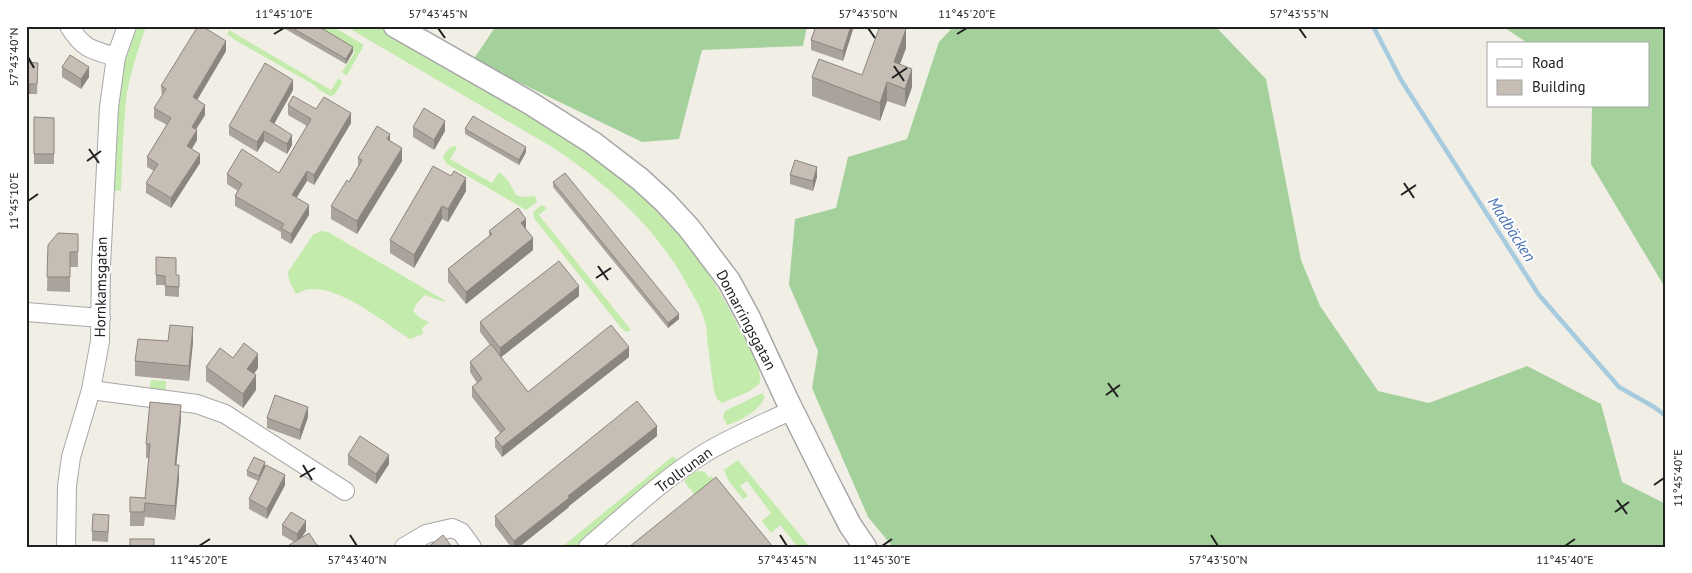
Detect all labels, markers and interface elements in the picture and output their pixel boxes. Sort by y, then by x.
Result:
text: 11°45'10"E [255,6,313,21]
text: 57°43'45"N [408,6,468,21]
text: 57°43'50"N [838,6,898,21]
text: 11°45'20"E [938,6,996,21]
text: 57°43'55"N [1269,6,1329,21]
text: 57°43'40"N [6,27,21,87]
legend [1487,42,1650,108]
text: Road [1532,53,1564,72]
text: Building [1532,77,1586,96]
text: 11°45'10"E [6,172,21,230]
water label: Madbäcken [1484,193,1540,265]
street label: Hornkamsgatan [90,236,111,338]
street label: Domarringsgatan [712,267,781,373]
street label: Trollrunan [652,443,716,497]
text: 11°45'40"E [1670,449,1685,507]
text: 11°45'20"E [170,552,228,567]
text: 57°43'40"N [327,552,387,567]
text: 57°43'45"N [757,552,817,567]
text: 11°45'30"E [853,552,911,567]
text: 57°43'50"N [1188,552,1248,567]
text: 11°45'40"E [1536,552,1594,567]

